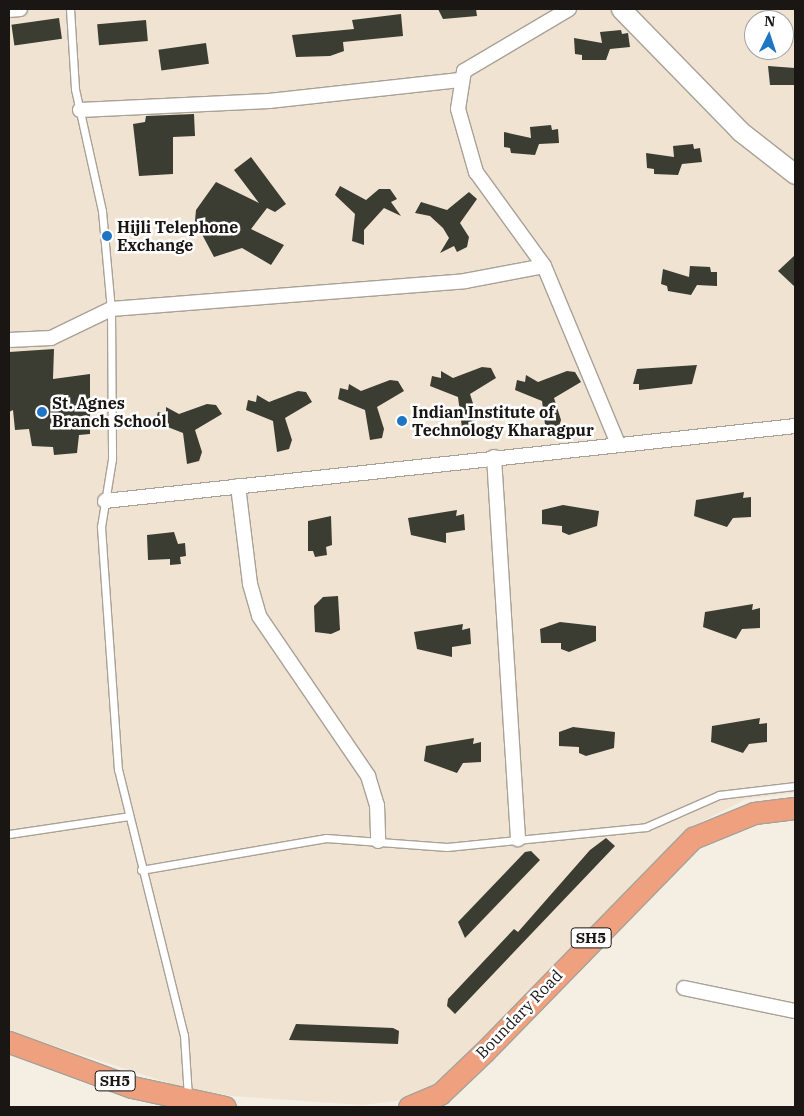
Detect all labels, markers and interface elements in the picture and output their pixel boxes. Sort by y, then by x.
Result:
north arrow [744,10,794,60]
text: N [764,12,776,30]
place label: Hijli Telephone Exchange [117,217,238,255]
marker: Hijli Telephone Exchange [101,230,113,242]
place label: St. Agnes Branch School [52,393,167,431]
place label: Indian Institute of Technology Kharagpur [412,402,594,440]
marker: St. Agnes Branch School [36,406,48,418]
marker: Indian Institute of Technology Kharagpur [396,415,408,427]
road number: SH5 [570,926,612,950]
street label: Boundary Road [472,965,566,1063]
road number: SH5 [94,1068,136,1094]

